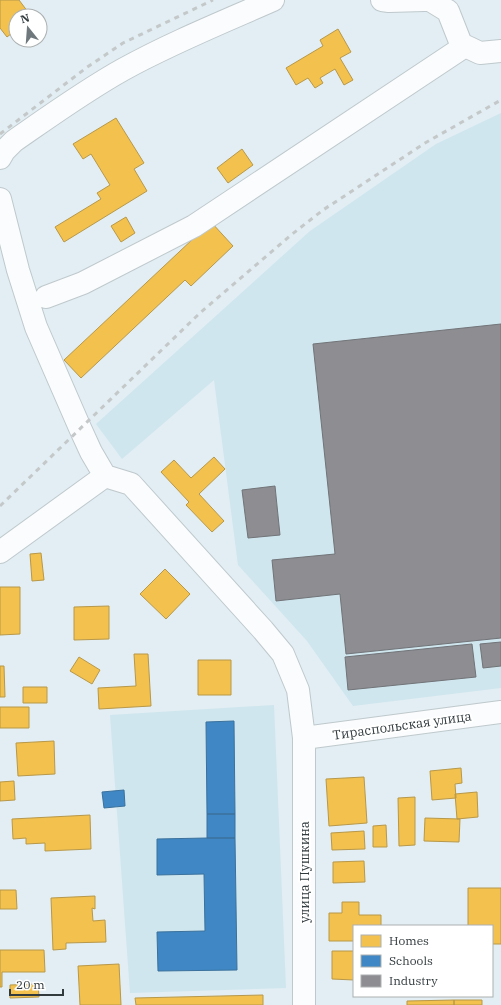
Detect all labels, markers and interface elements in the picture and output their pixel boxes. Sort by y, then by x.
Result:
north arrow [8,8,48,48]
text: N [19,10,32,26]
street label: Тираспольская улица [332,707,473,744]
street label: улица Пушкина [296,821,313,923]
legend [353,925,493,997]
text: Homes [389,933,429,948]
text: Schools [389,953,433,968]
scale bar [10,971,63,997]
text: Industry [389,973,438,988]
text: 20 m [16,977,45,992]

